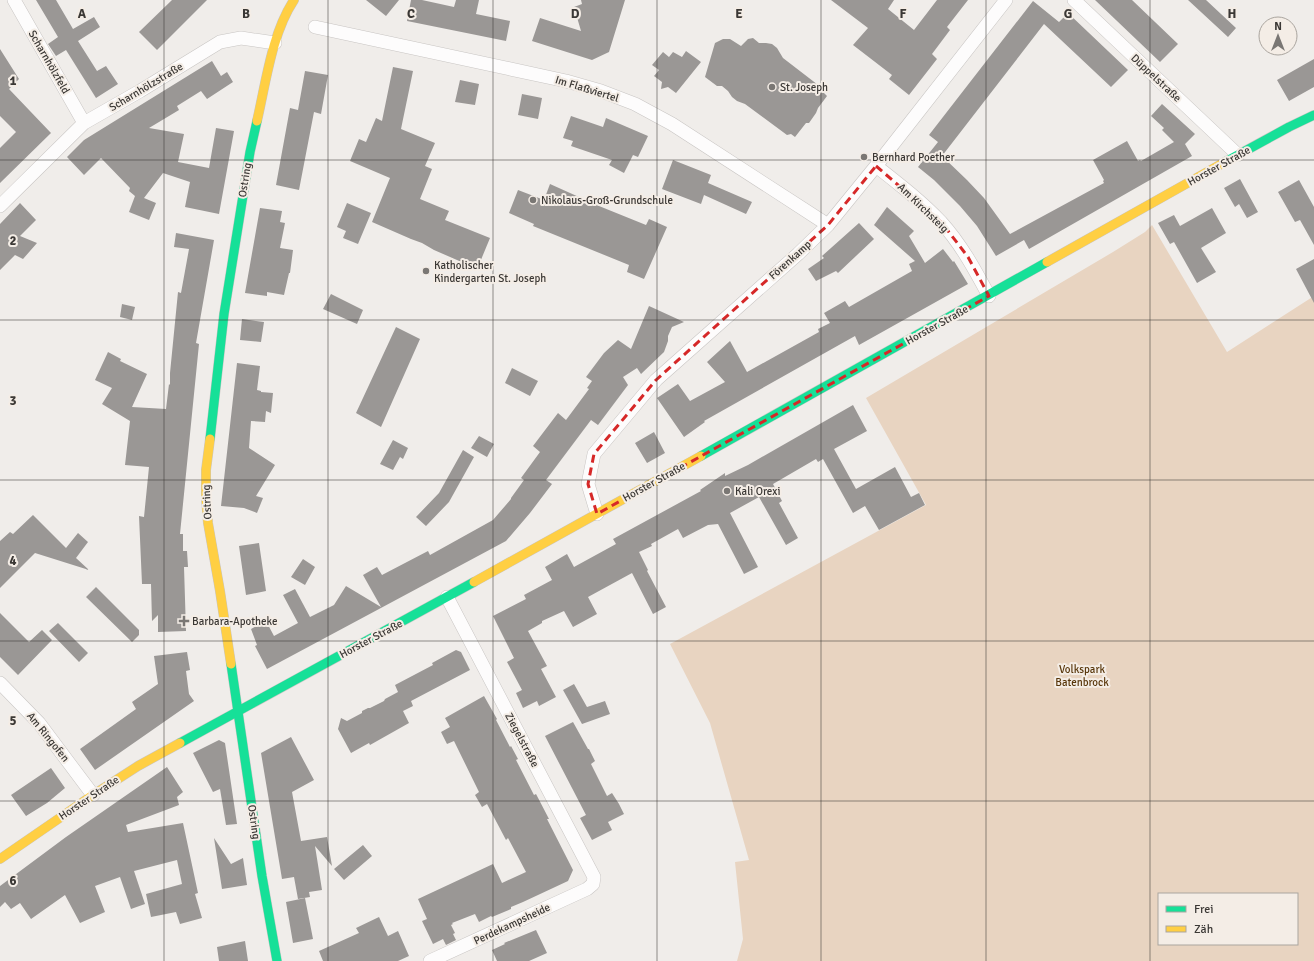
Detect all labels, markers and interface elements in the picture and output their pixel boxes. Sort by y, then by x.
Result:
text: A [78,6,87,22]
text: B [242,6,250,22]
text: C [407,6,415,22]
text: D [571,6,580,22]
text: E [735,6,743,22]
text: F [900,6,907,22]
text: G [1064,6,1072,22]
text: H [1228,6,1236,22]
north arrow [1258,16,1298,56]
text: N [1274,20,1282,33]
street label: Scharnhölzfeld [26,28,72,96]
street label: Düppelstraße [1128,51,1184,105]
street label: Scharnhölzstraße [107,60,185,114]
text: 1 [9,73,17,89]
street label: Im Flaßviertel [554,73,620,105]
place label: St. Joseph [780,81,828,94]
marker: St. Joseph [767,82,777,92]
street label: Horster Straße [1185,143,1253,189]
place label: Bernhard Poether [872,151,955,164]
marker: Bernhard Poether [859,152,869,162]
street label: Ostring [236,162,254,198]
street label: Am Kirchsteig [895,181,951,235]
place label: Nikolaus-Groß-Grundschule [541,194,673,207]
marker: Nikolaus-Groß-Grundschule [528,195,538,205]
text: 2 [9,233,17,249]
street label: Förenkamp [766,238,814,282]
place label: Katholischer Kindergarten St. Joseph [434,259,546,285]
marker: Katholischer Kindergarten St. Joseph [421,266,431,276]
street label: Horster Straße [903,302,971,348]
text: 3 [9,393,17,409]
street label: Horster Straße [620,459,688,505]
street label: Ostring [200,484,214,520]
place label: Kali Orexi [735,485,780,498]
marker: Kali Orexi [722,486,732,496]
text: 4 [9,553,17,569]
place label: Barbara-Apotheke [192,615,277,628]
marker: Barbara-Apotheke [179,616,189,626]
street label: Horster Straße [337,617,405,661]
park label: Volkspark Batenbrock [1055,663,1109,689]
street label: Am Ringofen [24,710,72,764]
street label: Ziegelstraße [502,711,542,769]
text: 5 [9,713,17,729]
street label: Horster Straße [56,773,122,823]
street label: Ostring [245,804,263,840]
text: 6 [9,873,17,889]
legend [1158,893,1298,945]
street label: Perdekampsheide [472,901,552,947]
text: Frei [1194,902,1213,917]
text: Zäh [1194,922,1213,937]

